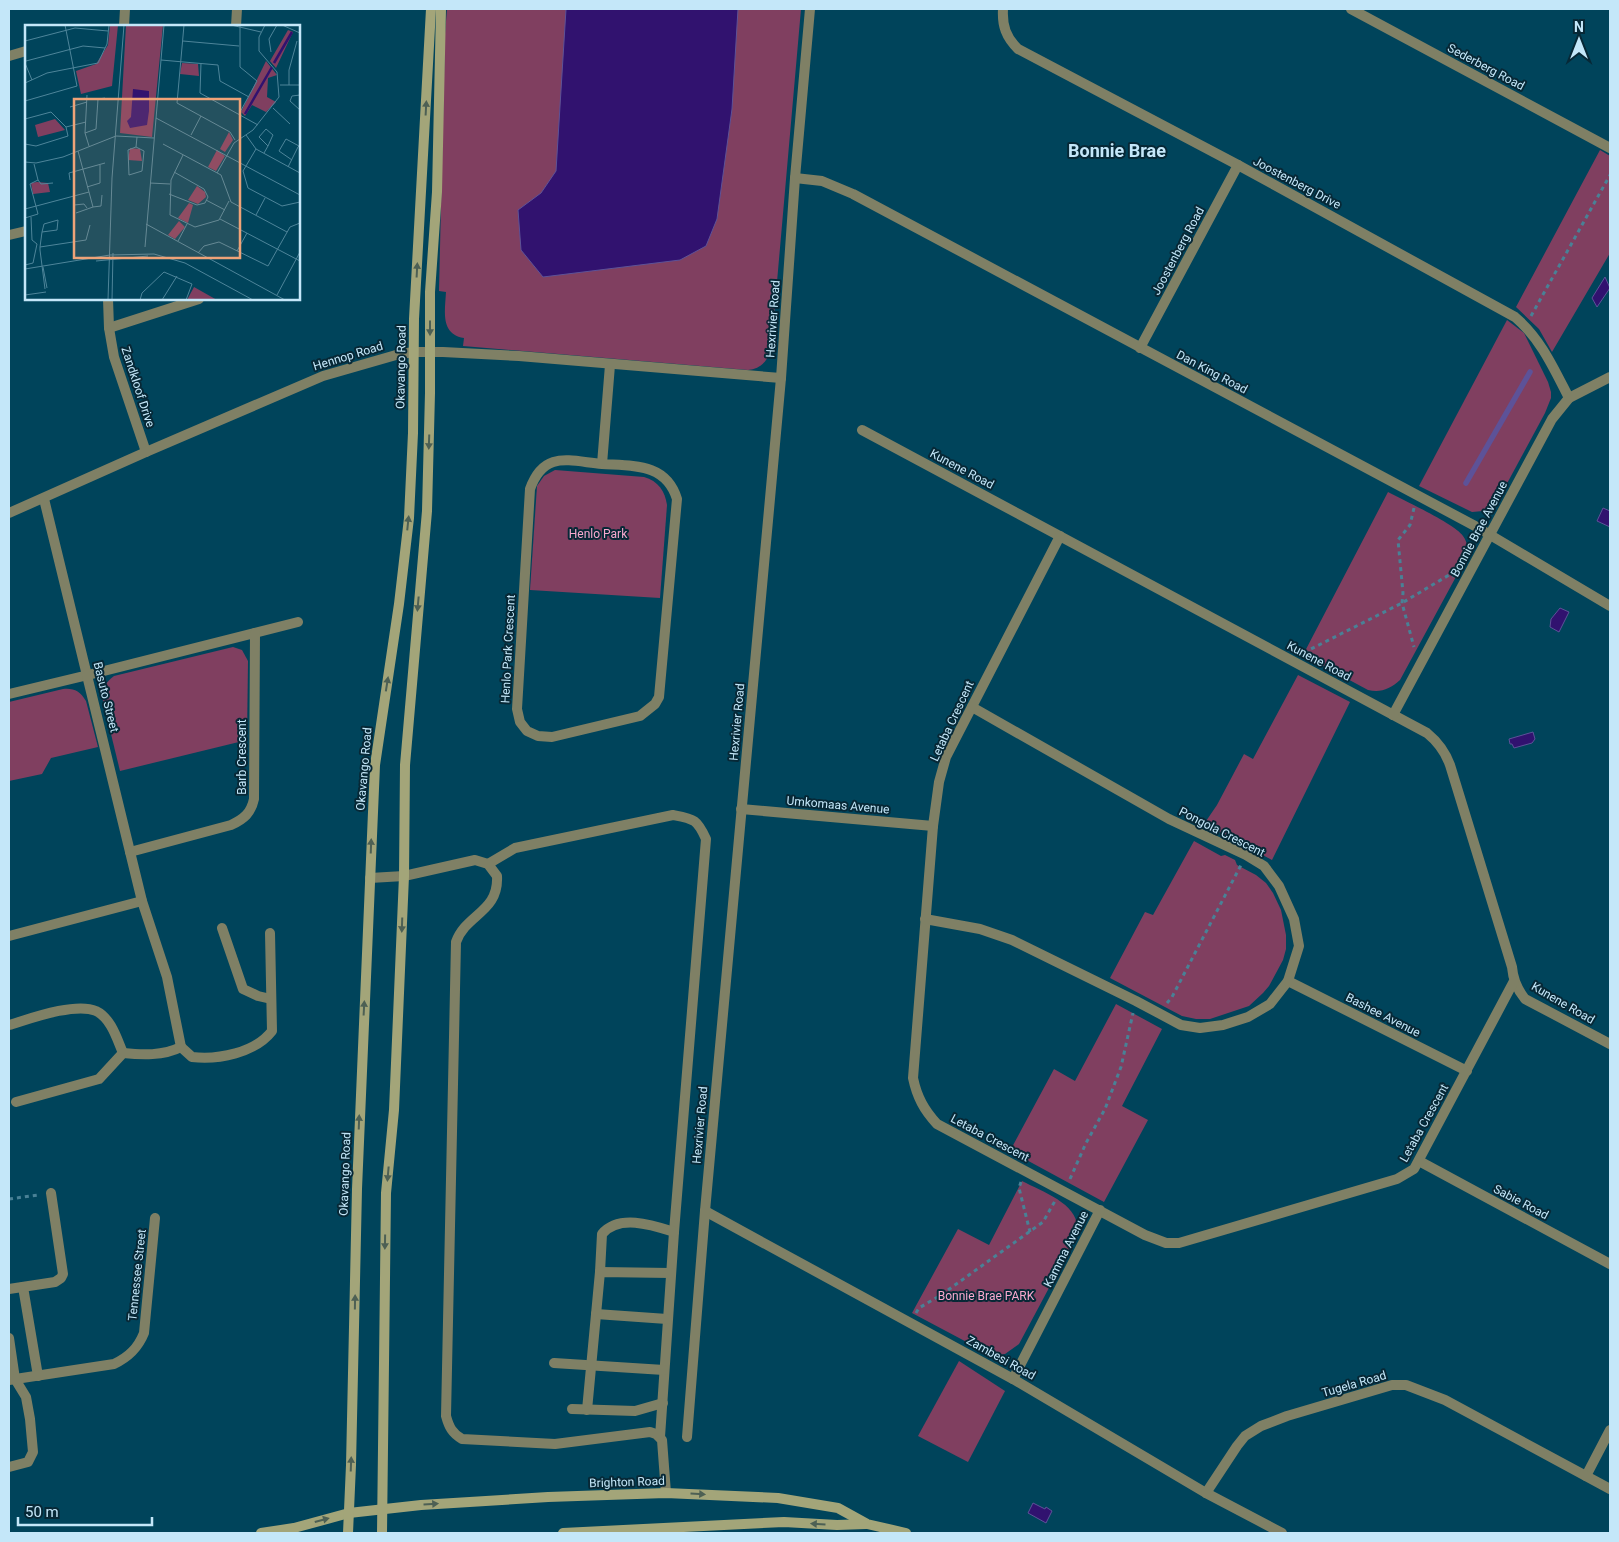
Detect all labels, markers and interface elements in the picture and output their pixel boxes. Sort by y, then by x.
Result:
north arrow [1554,15,1604,65]
text: N [1574,19,1584,35]
inset map [25,25,300,300]
street label: Sederberg Road [1445,41,1527,93]
one-way arrow [422,100,430,116]
district label: Bonnie Brae [1068,140,1166,161]
street label: Joostenberg Drive [1251,154,1343,212]
street label: Joostenberg Road [1149,205,1207,297]
one-way arrow [413,262,421,278]
street label: Hexrivier Road [763,280,783,358]
one-way arrow [426,320,434,336]
street label: Okavango Road [393,325,409,409]
street label: Hennop Road [311,339,385,373]
street label: Zandkloof Drive [118,345,158,429]
street label: Dan King Road [1174,347,1250,397]
one-way arrow [425,434,433,450]
street label: Kunene Road [928,446,996,492]
street label: Bonnie Brae Avenue [1448,479,1510,579]
one-way arrow [404,515,412,531]
park label: Henlo Park [569,527,628,541]
street label: Henlo Park Crescent [498,594,518,704]
one-way arrow [414,596,422,612]
street label: Kunene Road [1285,638,1353,684]
street label: Basuto Street [90,660,122,734]
one-way arrow [383,676,391,692]
street label: Letaba Crescent [927,679,977,763]
street label: Hexrivier Road [727,683,747,761]
street label: Barb Crescent [235,719,249,795]
street label: Okavango Road [353,727,375,811]
street label: Umkomaas Avenue [786,794,890,816]
street label: Pongola Crescent [1177,804,1267,860]
one-way arrow [368,838,376,854]
one-way arrow [397,917,405,933]
street label: Kunene Road [1529,979,1597,1027]
street label: Bashee Avenue [1343,990,1423,1040]
one-way arrow [361,1000,369,1016]
street label: Letaba Crescent [1397,1081,1451,1164]
street label: Hexrivier Road [690,1086,710,1164]
street label: Letaba Crescent [948,1111,1032,1165]
one-way arrow [356,1114,364,1130]
street label: Okavango Road [337,1132,353,1216]
one-way arrow [383,1166,391,1182]
street label: Sabie Road [1491,1182,1551,1222]
street label: Kamma Avenue [1041,1208,1091,1290]
street label: Tennessee Street [125,1228,149,1322]
one-way arrow [381,1234,389,1250]
park label: Bonnie Brae PARK [938,1289,1035,1303]
one-way arrow [351,1294,359,1310]
street label: Zambesi Road [964,1333,1038,1383]
street label: Tugela Road [1320,1368,1388,1400]
one-way arrow [348,1456,356,1472]
street label: Brighton Road [589,1474,665,1490]
one-way arrow [691,1491,707,1499]
scale bar [18,1494,151,1526]
one-way arrow [424,1500,440,1508]
text: 50 m [25,1503,59,1521]
one-way arrow [315,1516,330,1524]
one-way arrow [810,1519,826,1527]

